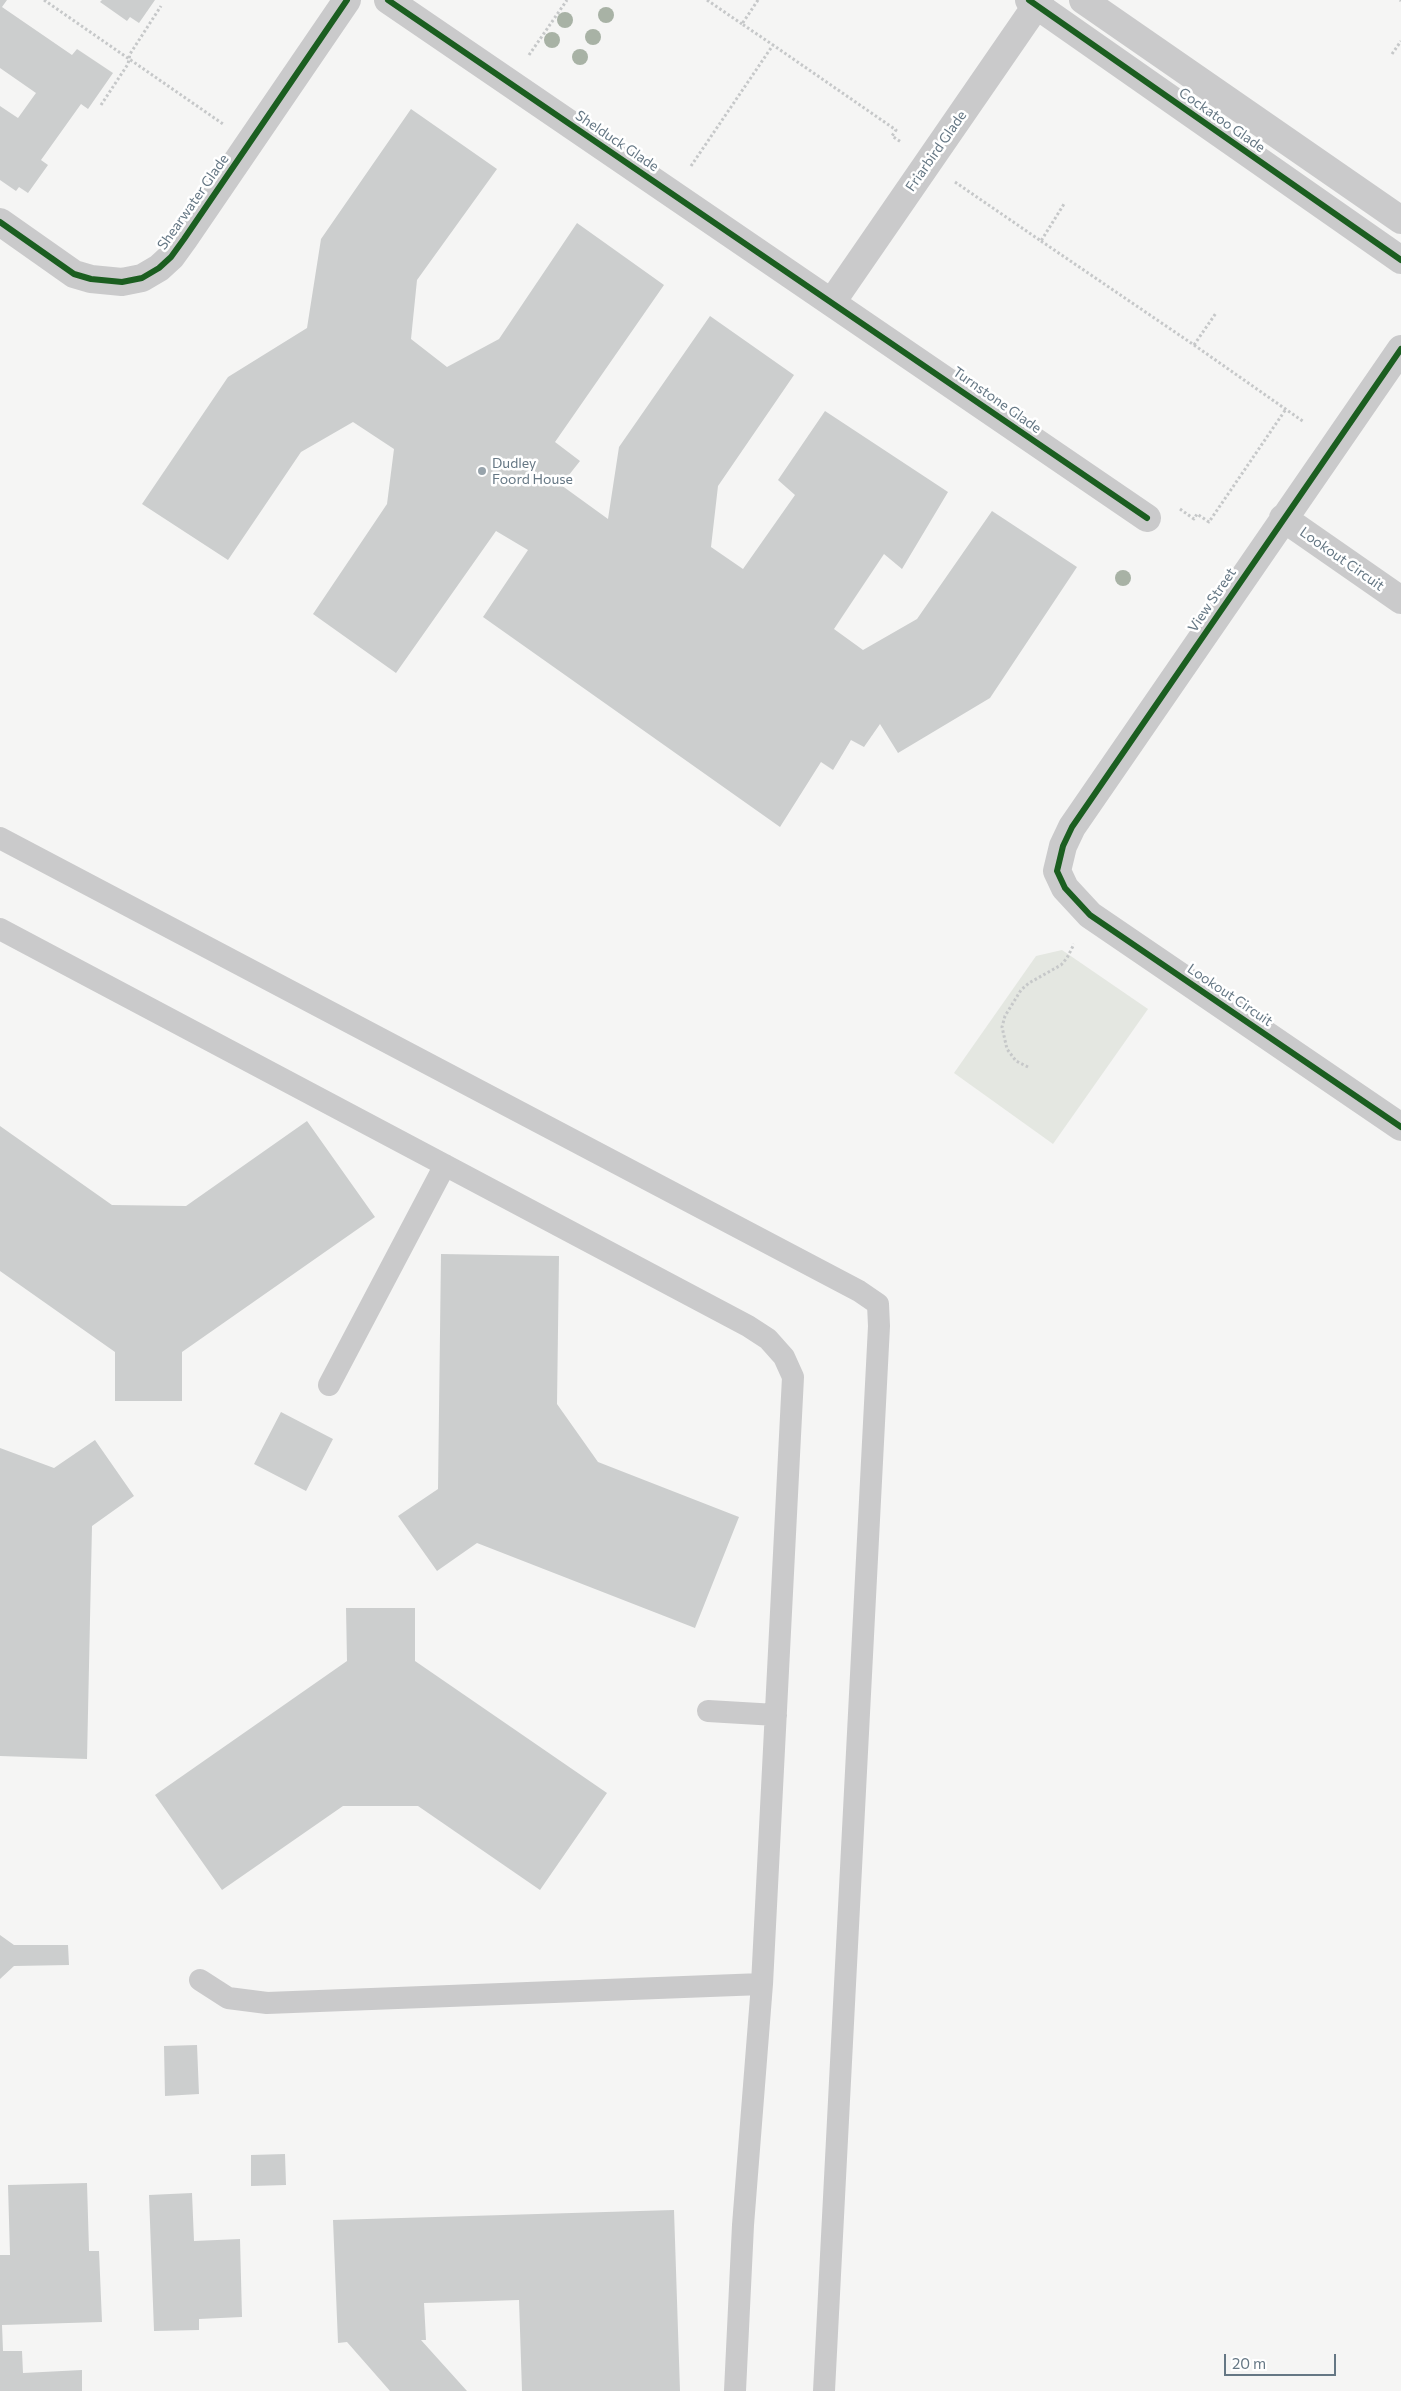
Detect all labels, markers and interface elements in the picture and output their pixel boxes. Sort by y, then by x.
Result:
street label: Cockatoo Glade [1176,84,1268,156]
street label: Shelduck Glade [572,107,662,175]
street label: Friarbird Glade [902,107,970,195]
street label: Shearwater Glade [154,151,232,253]
street label: Turnstone Glade [949,363,1045,437]
place label: Dudley Foord House [492,455,573,488]
marker: Dudley Foord House [476,465,488,477]
street label: Lookout Circuit [1297,524,1387,594]
street label: View Street [1184,565,1240,635]
street label: Lookout Circuit [1184,960,1276,1030]
scale bar [1226,2344,1338,2376]
text: 20 m [1232,2354,1266,2372]

